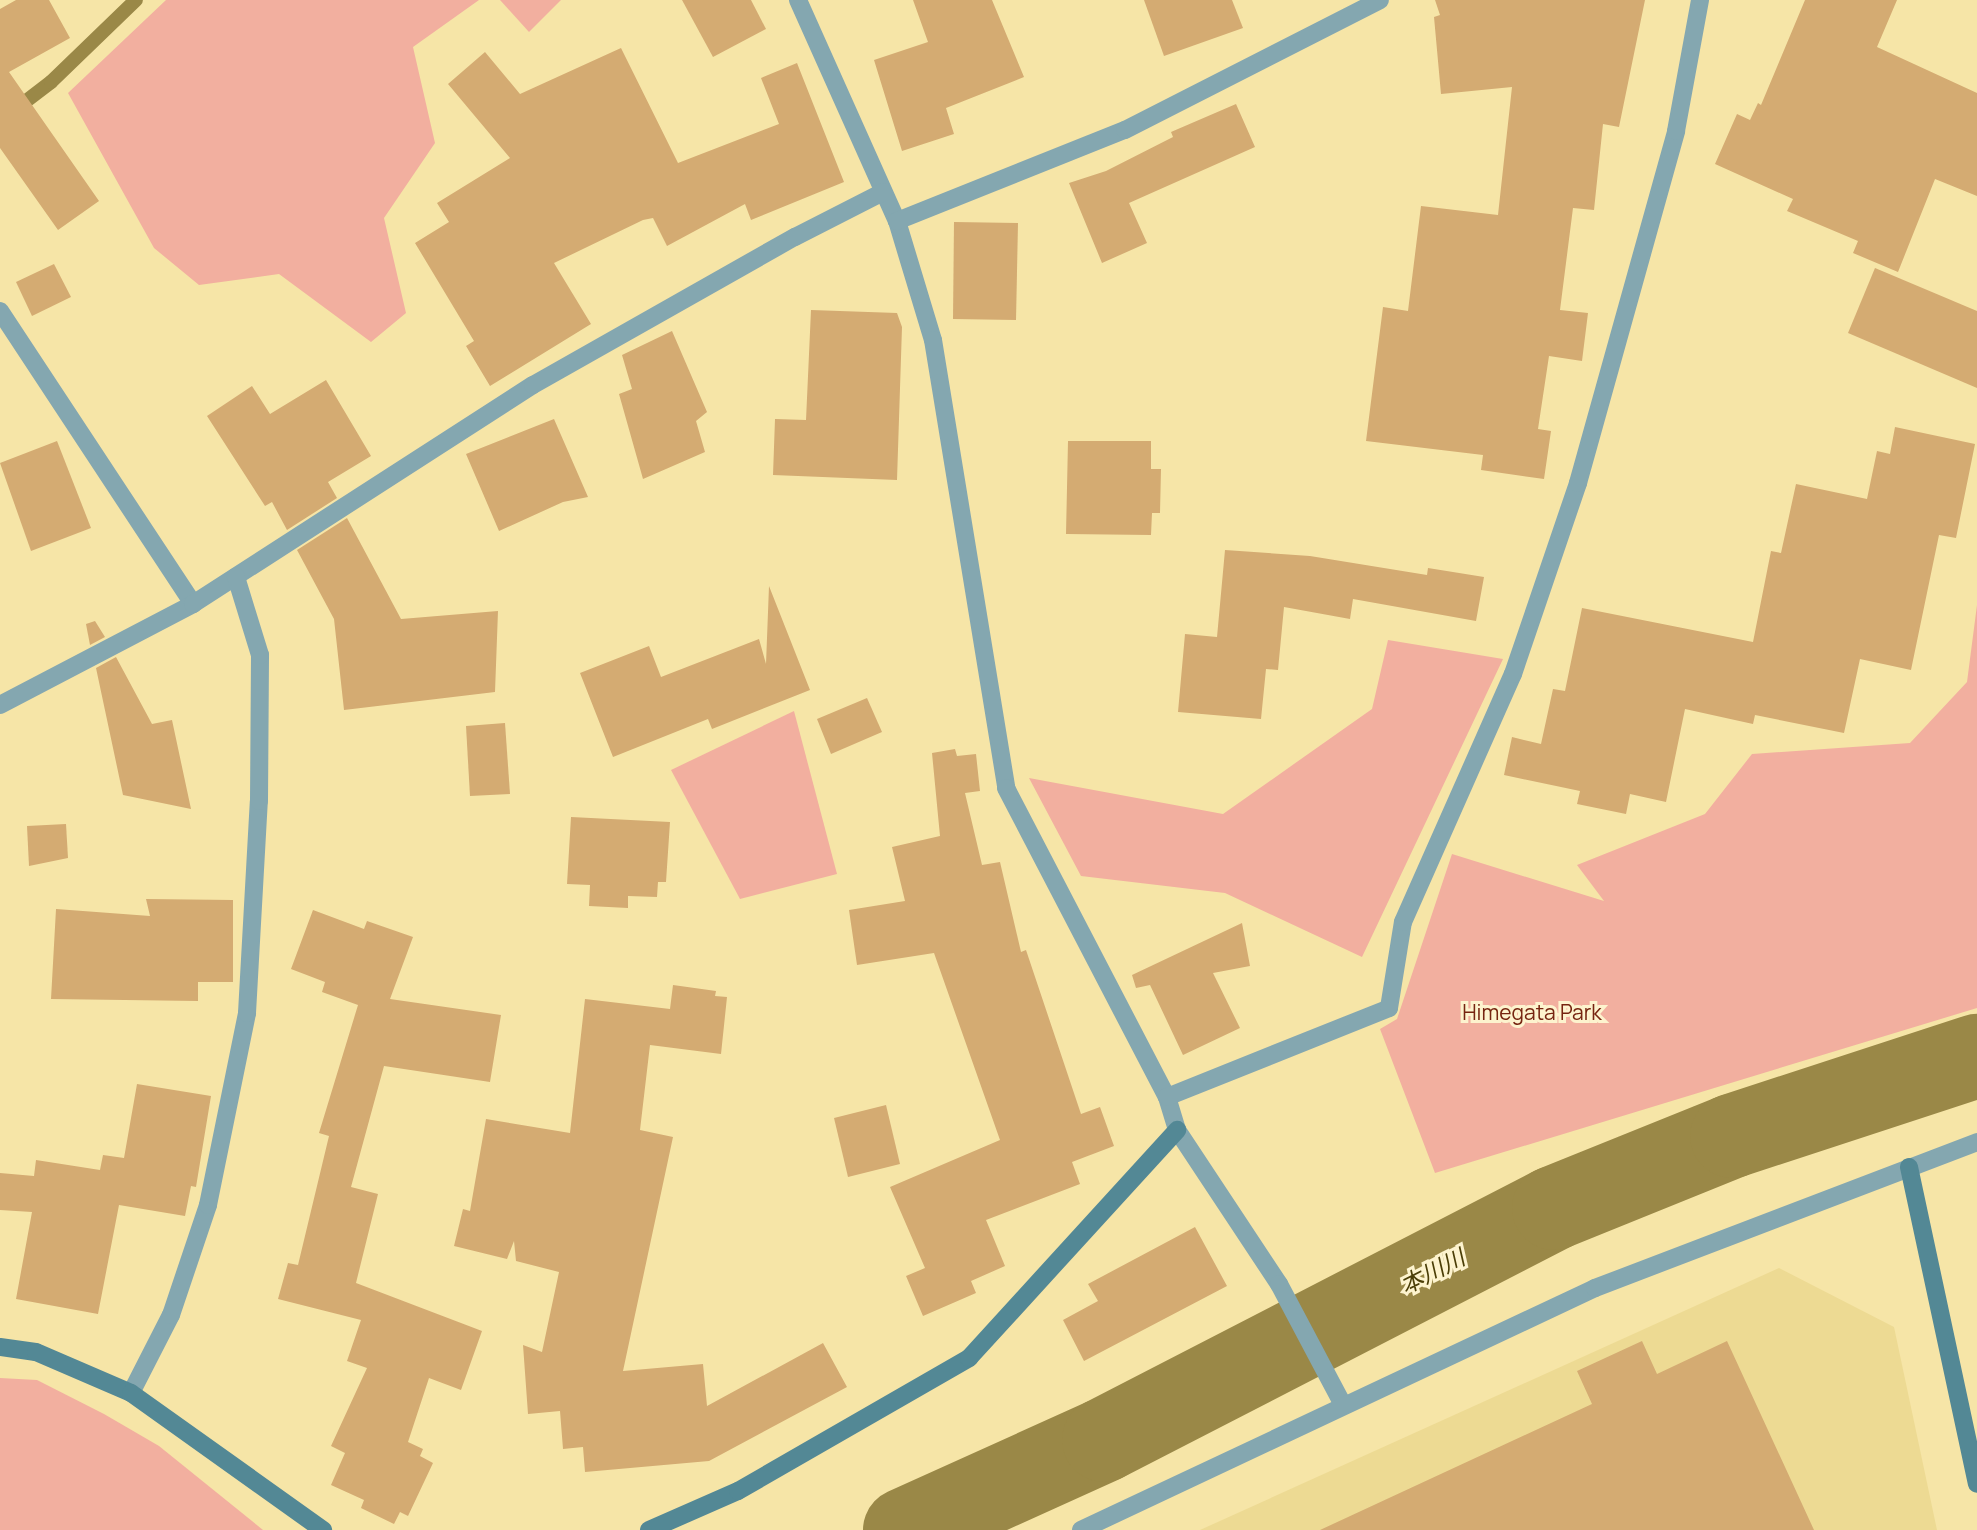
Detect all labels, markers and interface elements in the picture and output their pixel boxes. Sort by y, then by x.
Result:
park label: Himegata Park [1462,999,1602,1025]
water label: 本川川 [1395,1243,1469,1299]

